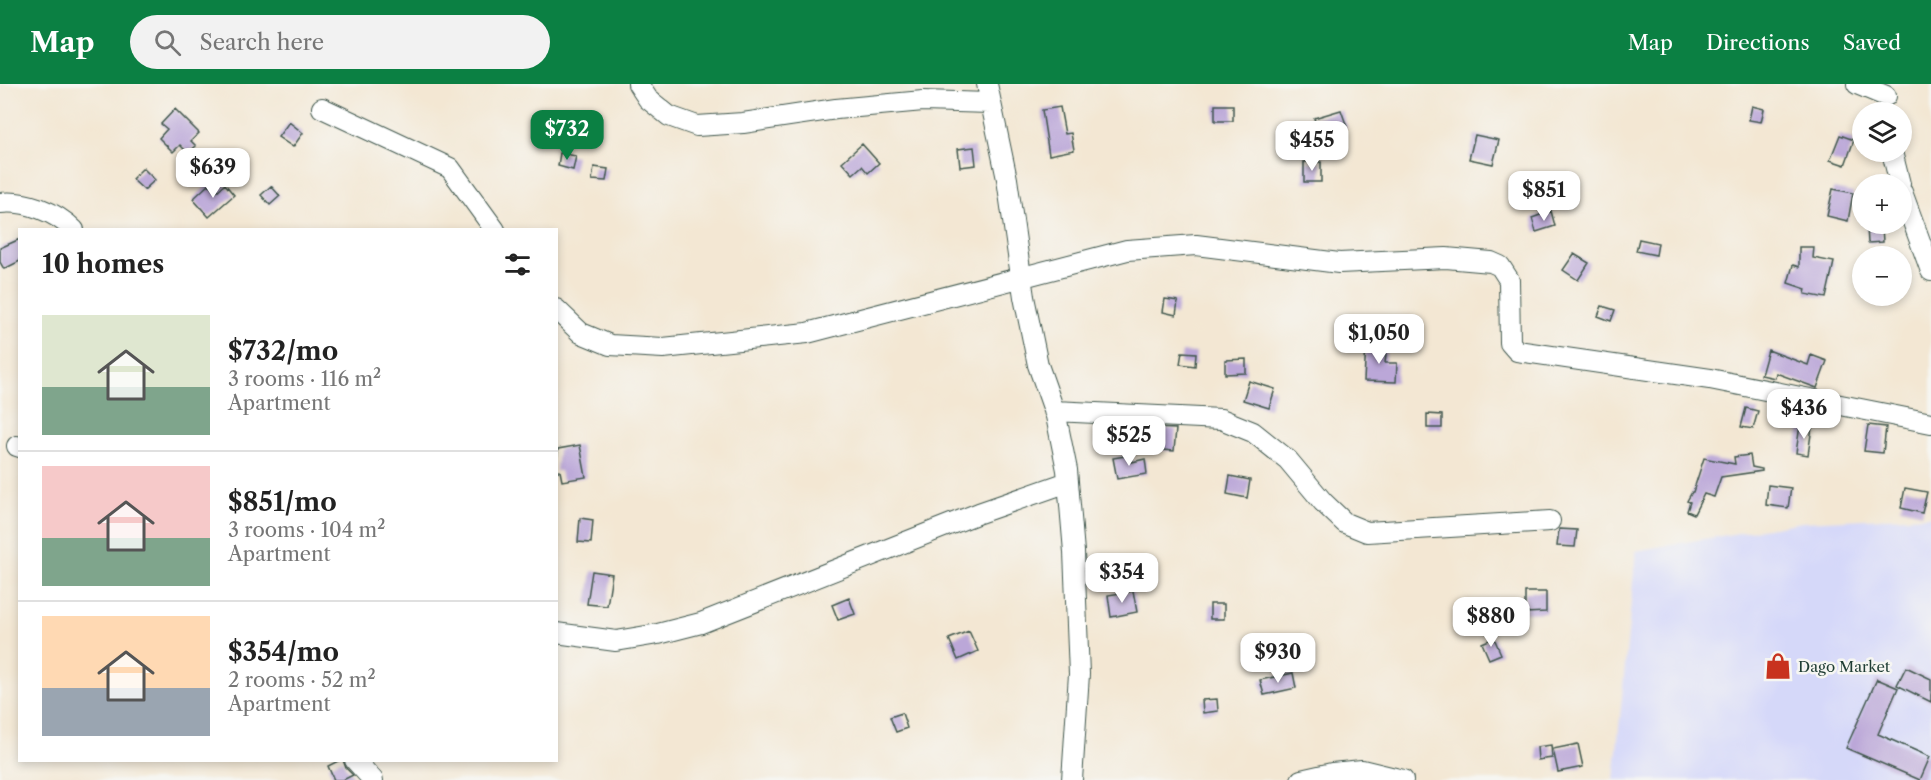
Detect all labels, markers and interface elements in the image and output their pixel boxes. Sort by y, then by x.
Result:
search box [130,15,550,69]
text: Map [30,25,94,59]
icon: search [151,26,184,59]
text: Search here [199,29,324,56]
text: Map [1628,30,1673,55]
text: Directions [1706,30,1810,55]
text: Saved [1843,30,1901,55]
map controls [1852,102,1912,306]
button: layers [1852,102,1912,162]
pin: $732 [531,110,603,161]
text: $732 [545,117,589,141]
pin: $455 [1276,121,1348,172]
text: $455 [1289,128,1335,152]
pin: $639 [177,148,249,199]
text: $639 [190,155,236,179]
pin: $851 [1508,171,1580,222]
button: + [1852,174,1912,234]
text: $851 [1522,178,1566,202]
button: − [1852,246,1912,306]
text: 10 homes [42,248,164,280]
icon: filters [501,248,534,281]
pin: $1,050 [1330,314,1428,365]
text: $1,050 [1348,321,1410,345]
text: $732/mo [228,335,338,367]
icon: home [90,339,162,411]
text: 3 rooms · 116 m² [228,367,381,391]
pin: $436 [1768,389,1840,440]
text: Apartment [228,391,331,415]
text: $436 [1781,396,1827,420]
pin: $525 [1093,416,1165,467]
text: $525 [1106,423,1152,447]
text: $851/mo [228,486,337,518]
icon: home [90,490,162,562]
text: 3 rooms · 104 m² [228,518,385,542]
text: Apartment [228,542,331,566]
pin: $354 [1086,553,1158,604]
text: $354 [1099,560,1145,584]
pin: $880 [1455,597,1527,648]
text: $880 [1467,604,1515,628]
pin: $930 [1242,633,1314,684]
text: $354/mo [228,636,339,668]
icon: home [90,640,162,712]
text: $930 [1254,640,1302,664]
shop icon: Dago Market [1763,651,1793,681]
place label: Dago Market [1798,657,1891,676]
text: 2 rooms · 52 m² [228,668,376,692]
text: Apartment [228,692,331,716]

